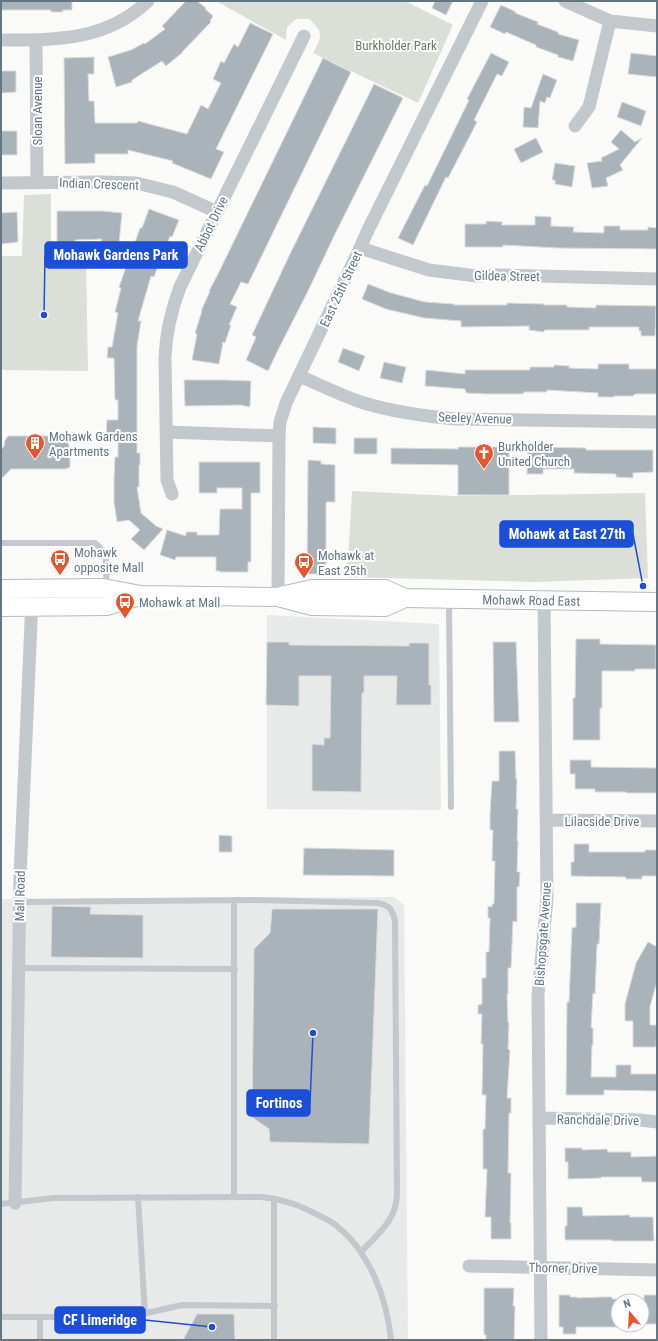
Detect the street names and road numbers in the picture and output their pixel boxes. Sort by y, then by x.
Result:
street label: Sloan Avenue [30,76,45,146]
street label: Indian Crescent [59,175,139,193]
street label: Abbot Drive [191,194,231,254]
street label: East 25th Street [317,249,365,329]
street label: Gildea Street [474,268,540,284]
street label: Seeley Avenue [438,409,512,427]
street label: Mohawk Road East [482,592,580,608]
street label: Lilacside Drive [565,814,639,829]
street label: Mall Road [12,870,28,922]
street label: Bishopsgate Avenue [532,882,554,986]
street label: Ranchdale Drive [557,1112,639,1128]
street label: Thorner Drive [528,1260,598,1276]

